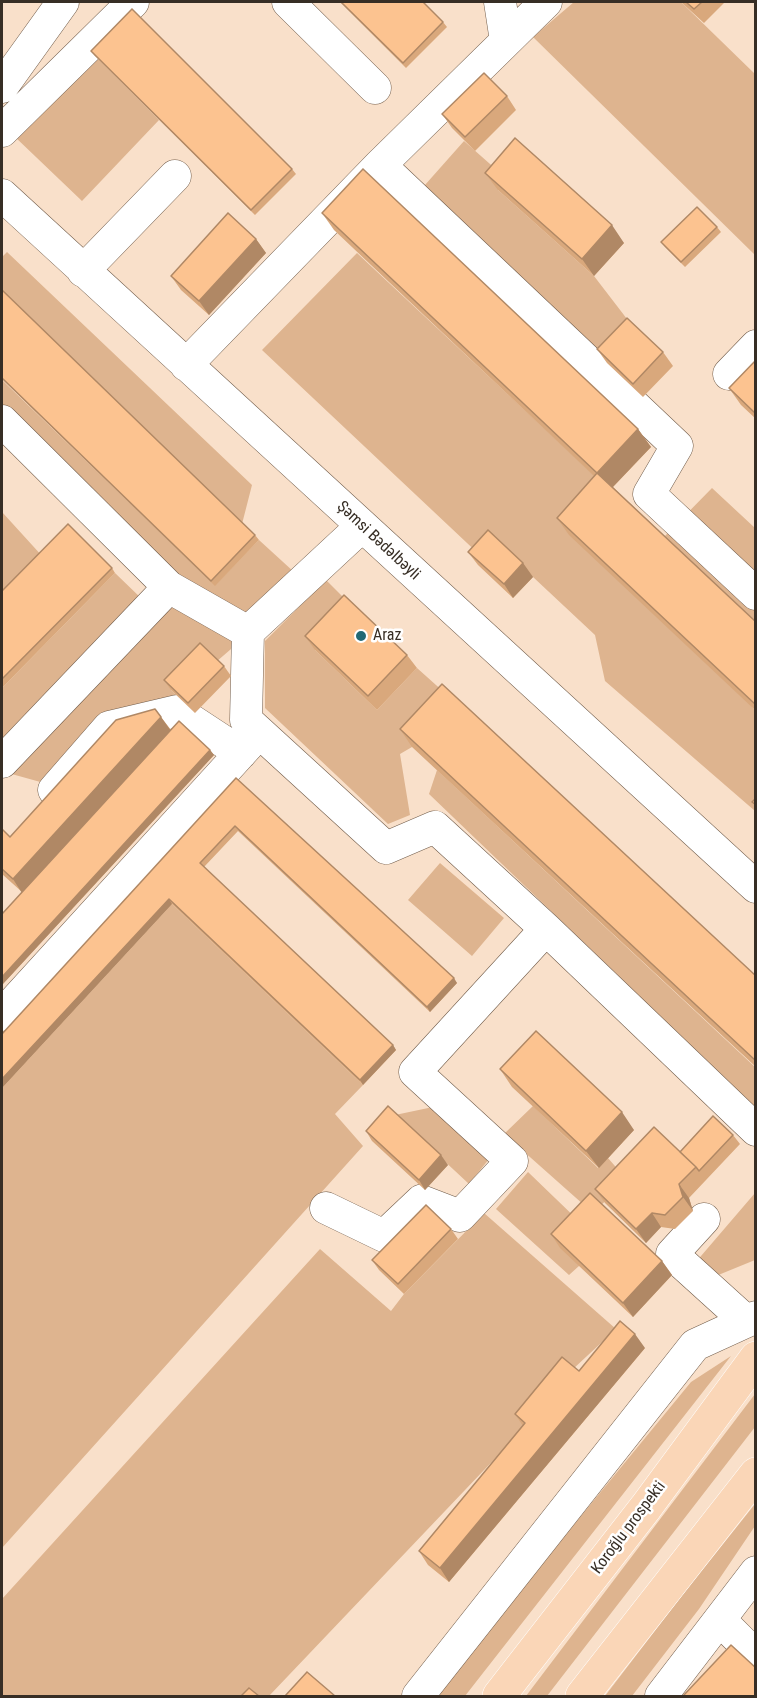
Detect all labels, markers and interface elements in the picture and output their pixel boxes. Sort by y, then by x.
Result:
street label: Şəmsi Bədəlbəyli [332,498,424,584]
place label: Araz [373,626,401,646]
marker: Araz [354,629,368,643]
street label: Koroğlu prospekti [588,1478,670,1578]

